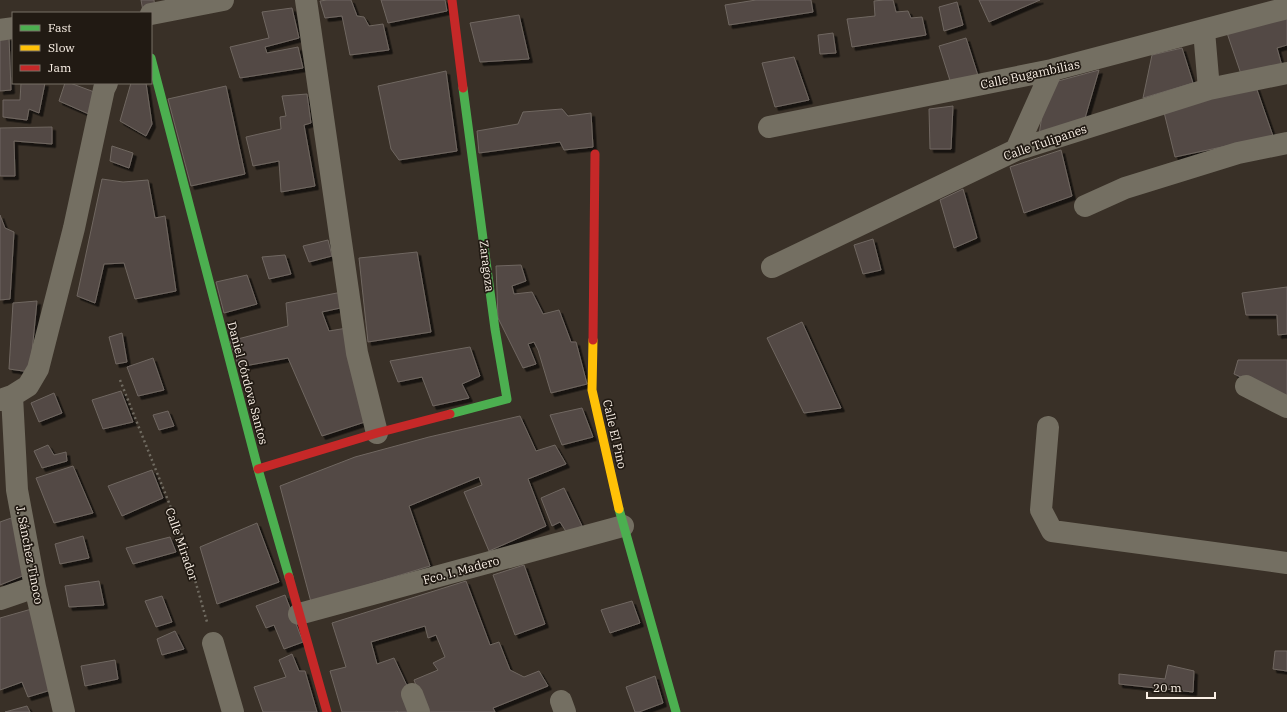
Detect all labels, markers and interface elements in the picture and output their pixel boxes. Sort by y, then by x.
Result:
legend [12,12,152,84]
text: Fast [48,20,72,35]
text: Slow [48,40,75,55]
street label: Calle Bugambilias [979,56,1081,92]
text: Jam [48,60,72,75]
street label: Calle Tulipanes [1001,121,1089,163]
street label: Zaragoza [476,239,498,293]
street label: Daniel Córdova Santos [224,320,272,446]
street label: Calle El Pino [600,398,630,470]
street label: J. Sánchez Tinoco [13,504,47,606]
street label: Calle Mirador [163,506,202,583]
street label: Fco. I. Madero [421,553,501,587]
scale bar [1147,674,1215,700]
text: 20 m [1153,680,1182,695]

